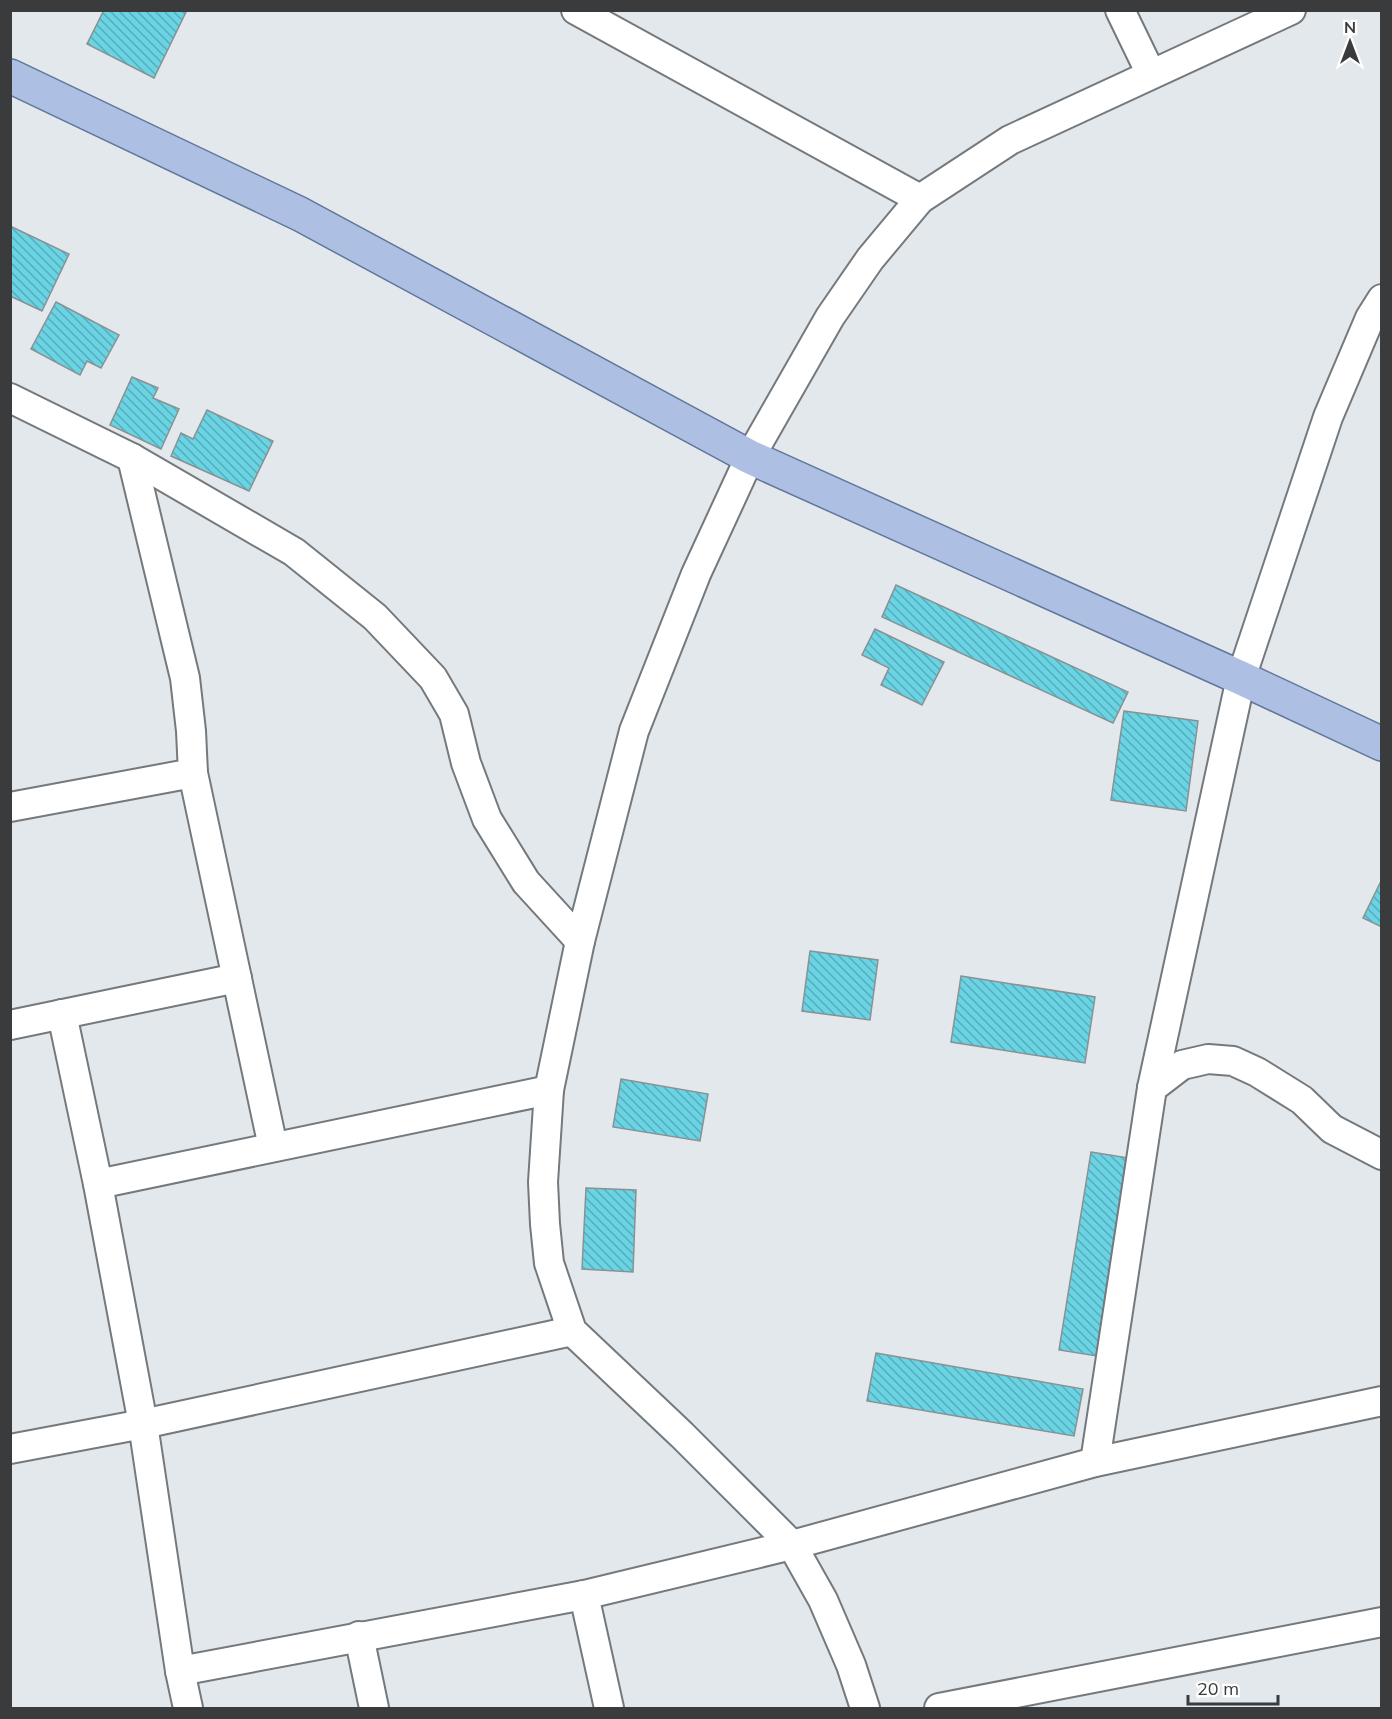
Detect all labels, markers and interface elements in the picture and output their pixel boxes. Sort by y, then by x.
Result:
north arrow [1320,12,1380,72]
text: N [1344,17,1356,37]
scale bar [1188,1668,1278,1706]
text: 20 m [1197,1677,1239,1700]

